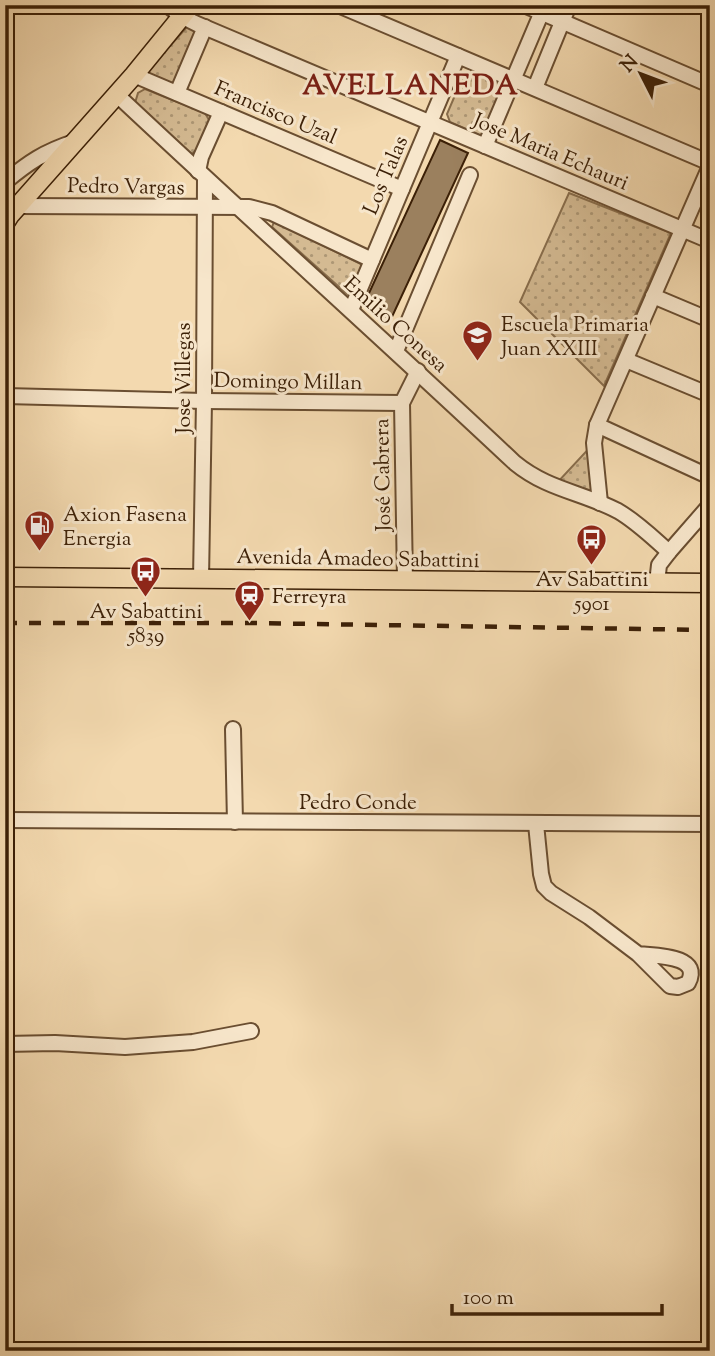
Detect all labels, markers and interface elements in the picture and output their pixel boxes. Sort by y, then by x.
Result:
north arrow [606,38,676,108]
text: N [615,50,645,79]
district label: AVELLANEDA [302,67,520,107]
street label: Francisco Uzal [209,74,341,153]
street label: Jose Maria Echauri [467,106,633,199]
street label: Los Talas [357,132,417,220]
street label: Pedro Vargas [67,172,185,204]
street label: Emilio Conesa [336,270,454,381]
place label: Escuela Primaria Juan XXIII [500,311,649,365]
school or university icon: Escuela Primaria Juan XXIII [461,319,495,363]
street label: Jose Villegas [170,322,200,435]
street label: Domingo Millan [213,367,363,399]
street label: José Cabrera [368,418,400,533]
place label: Axion Fasena Energia [63,501,187,555]
fuel station icon: Axion Fasena Energia [23,509,57,553]
bus stop icon: Av Sabattini 5901 [575,522,609,566]
street label: Avenida Amadeo Sabattini [236,543,480,577]
bus stop icon: Av Sabattini 5839 [129,554,163,598]
place label: Av Sabattini 5901 [535,566,649,620]
station icon: Ferreyra [232,579,266,623]
place label: Ferreyra [272,583,347,613]
place label: Av Sabattini 5839 [89,598,203,652]
street label: Pedro Conde [299,789,417,819]
scale bar [452,1272,662,1316]
text: 100 m [463,1284,514,1314]

